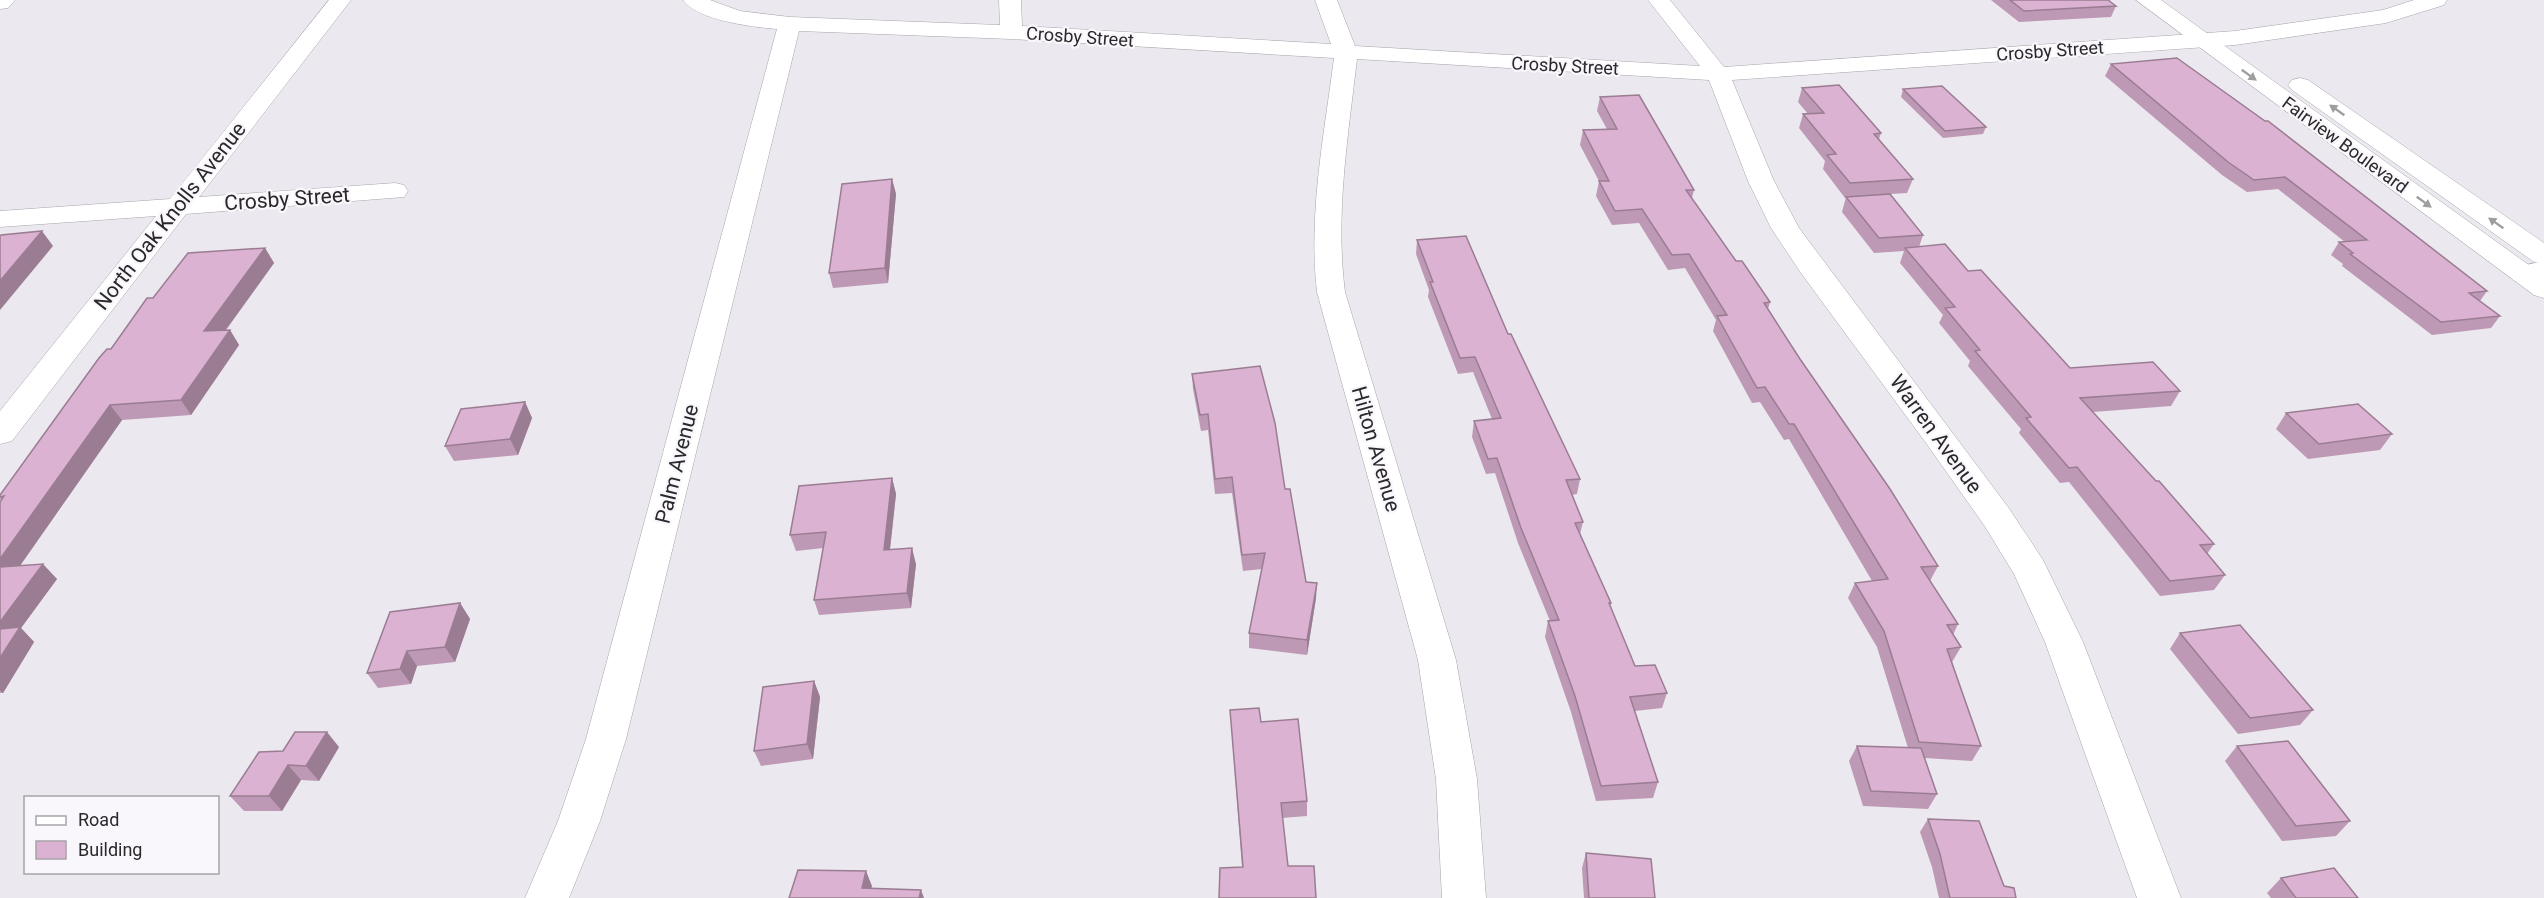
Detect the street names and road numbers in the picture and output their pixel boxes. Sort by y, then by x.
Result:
street label: Crosby Street [1026,22,1135,51]
street label: Crosby Street [1996,36,2105,65]
street label: Crosby Street [1511,52,1619,79]
street label: Fairview Boulevard [2278,92,2412,197]
street label: North Oak Knolls Avenue [89,117,251,315]
street label: Crosby Street [224,183,351,215]
street label: Warren Avenue [1885,370,1987,498]
street label: Hilton Avenue [1347,384,1405,514]
street label: Palm Avenue [651,402,703,526]

